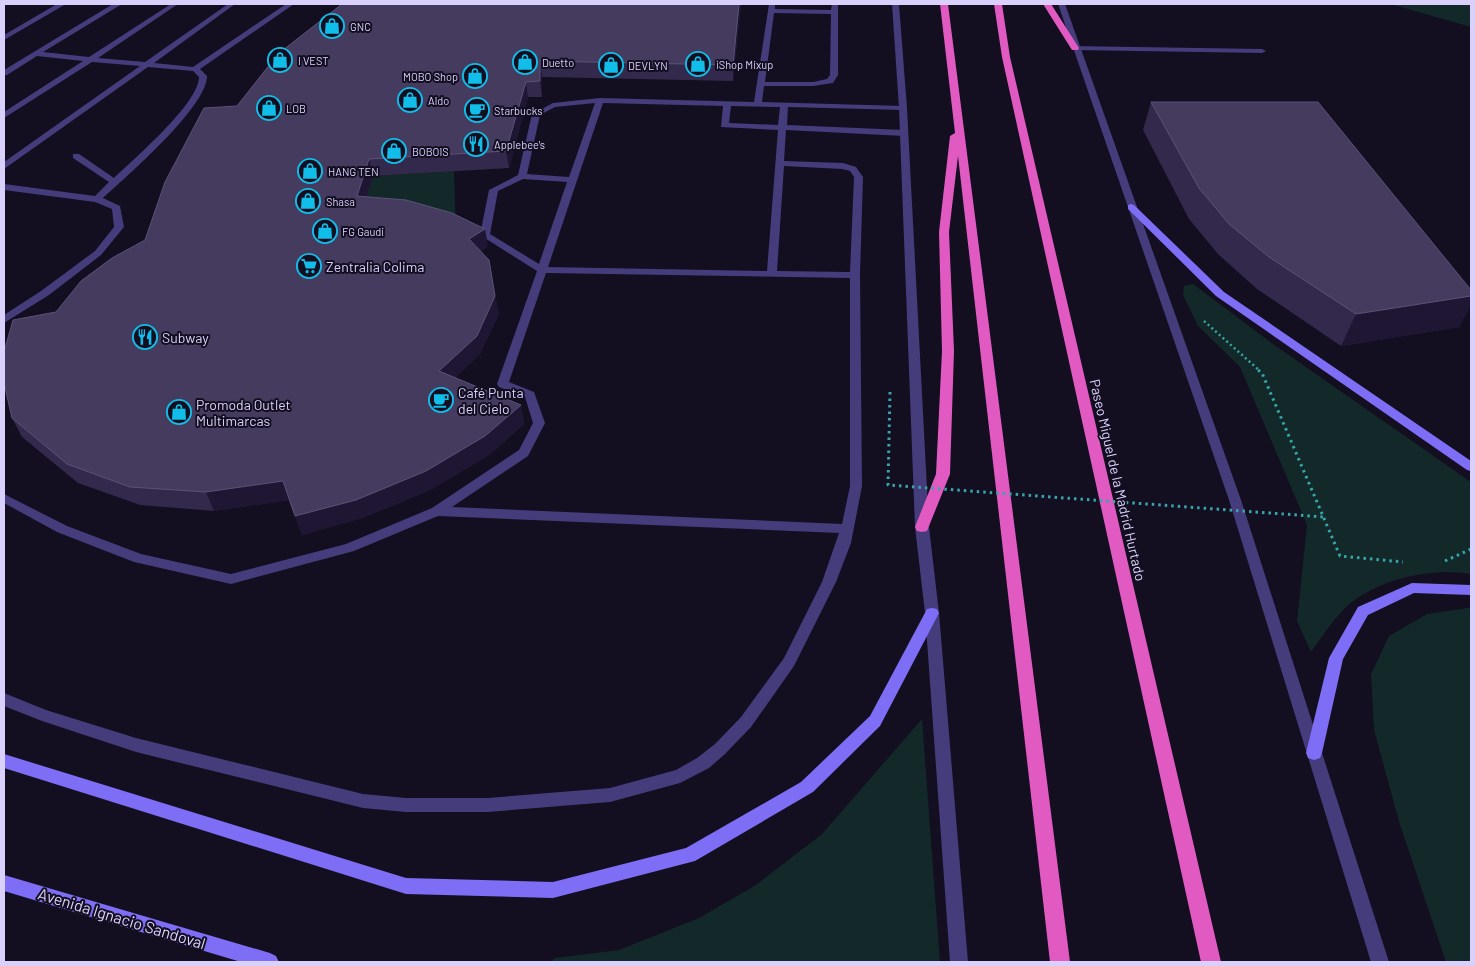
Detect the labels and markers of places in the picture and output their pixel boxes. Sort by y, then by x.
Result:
shop icon: GNC [319,13,345,39]
place label: GNC [350,20,371,33]
shop icon: I VEST [267,47,293,73]
shop icon: Duetto [512,49,538,75]
shop icon: iShop Mixup [685,51,711,77]
shop icon: DEVLYN [598,52,624,78]
place label: I VEST [298,54,328,67]
place label: Duetto [542,56,574,69]
place label: iShop Mixup [716,58,773,71]
place label: DEVLYN [628,59,668,72]
shop icon: MOBO Shop [462,63,488,89]
place label: MOBO Shop [403,70,458,83]
shop icon: Aldo [397,87,423,113]
place label: Aldo [428,94,449,107]
shop icon: LOB [256,95,282,121]
cafe icon: Starbucks [464,97,490,123]
place label: LOB [286,102,306,115]
place label: Starbucks [494,104,542,117]
restaurant icon: Applebee's [463,131,489,157]
shop icon: BOBOIS [381,138,407,164]
place label: Applebee's [494,138,545,151]
place label: BOBOIS [412,145,449,158]
shop icon: HANG TEN [297,158,323,184]
place label: HANG TEN [328,165,379,178]
shop icon: Shasa [295,188,321,214]
place label: Shasa [326,195,355,208]
shop icon: FG Gaudi [312,218,338,244]
place label: FG Gaudi [342,225,384,238]
supermarket icon: Zentralia Colima [296,253,322,279]
place label: Zentralia Colima [326,258,424,275]
restaurant icon: Subway [132,324,158,350]
place label: Subway [162,329,209,346]
place label: Café Punta del Cielo [458,384,524,417]
cafe icon: Café Punta del Cielo [428,387,454,413]
place label: Promoda Outlet Multimarcas [196,396,291,429]
shop icon: Promoda Outlet Multimarcas [166,399,192,425]

